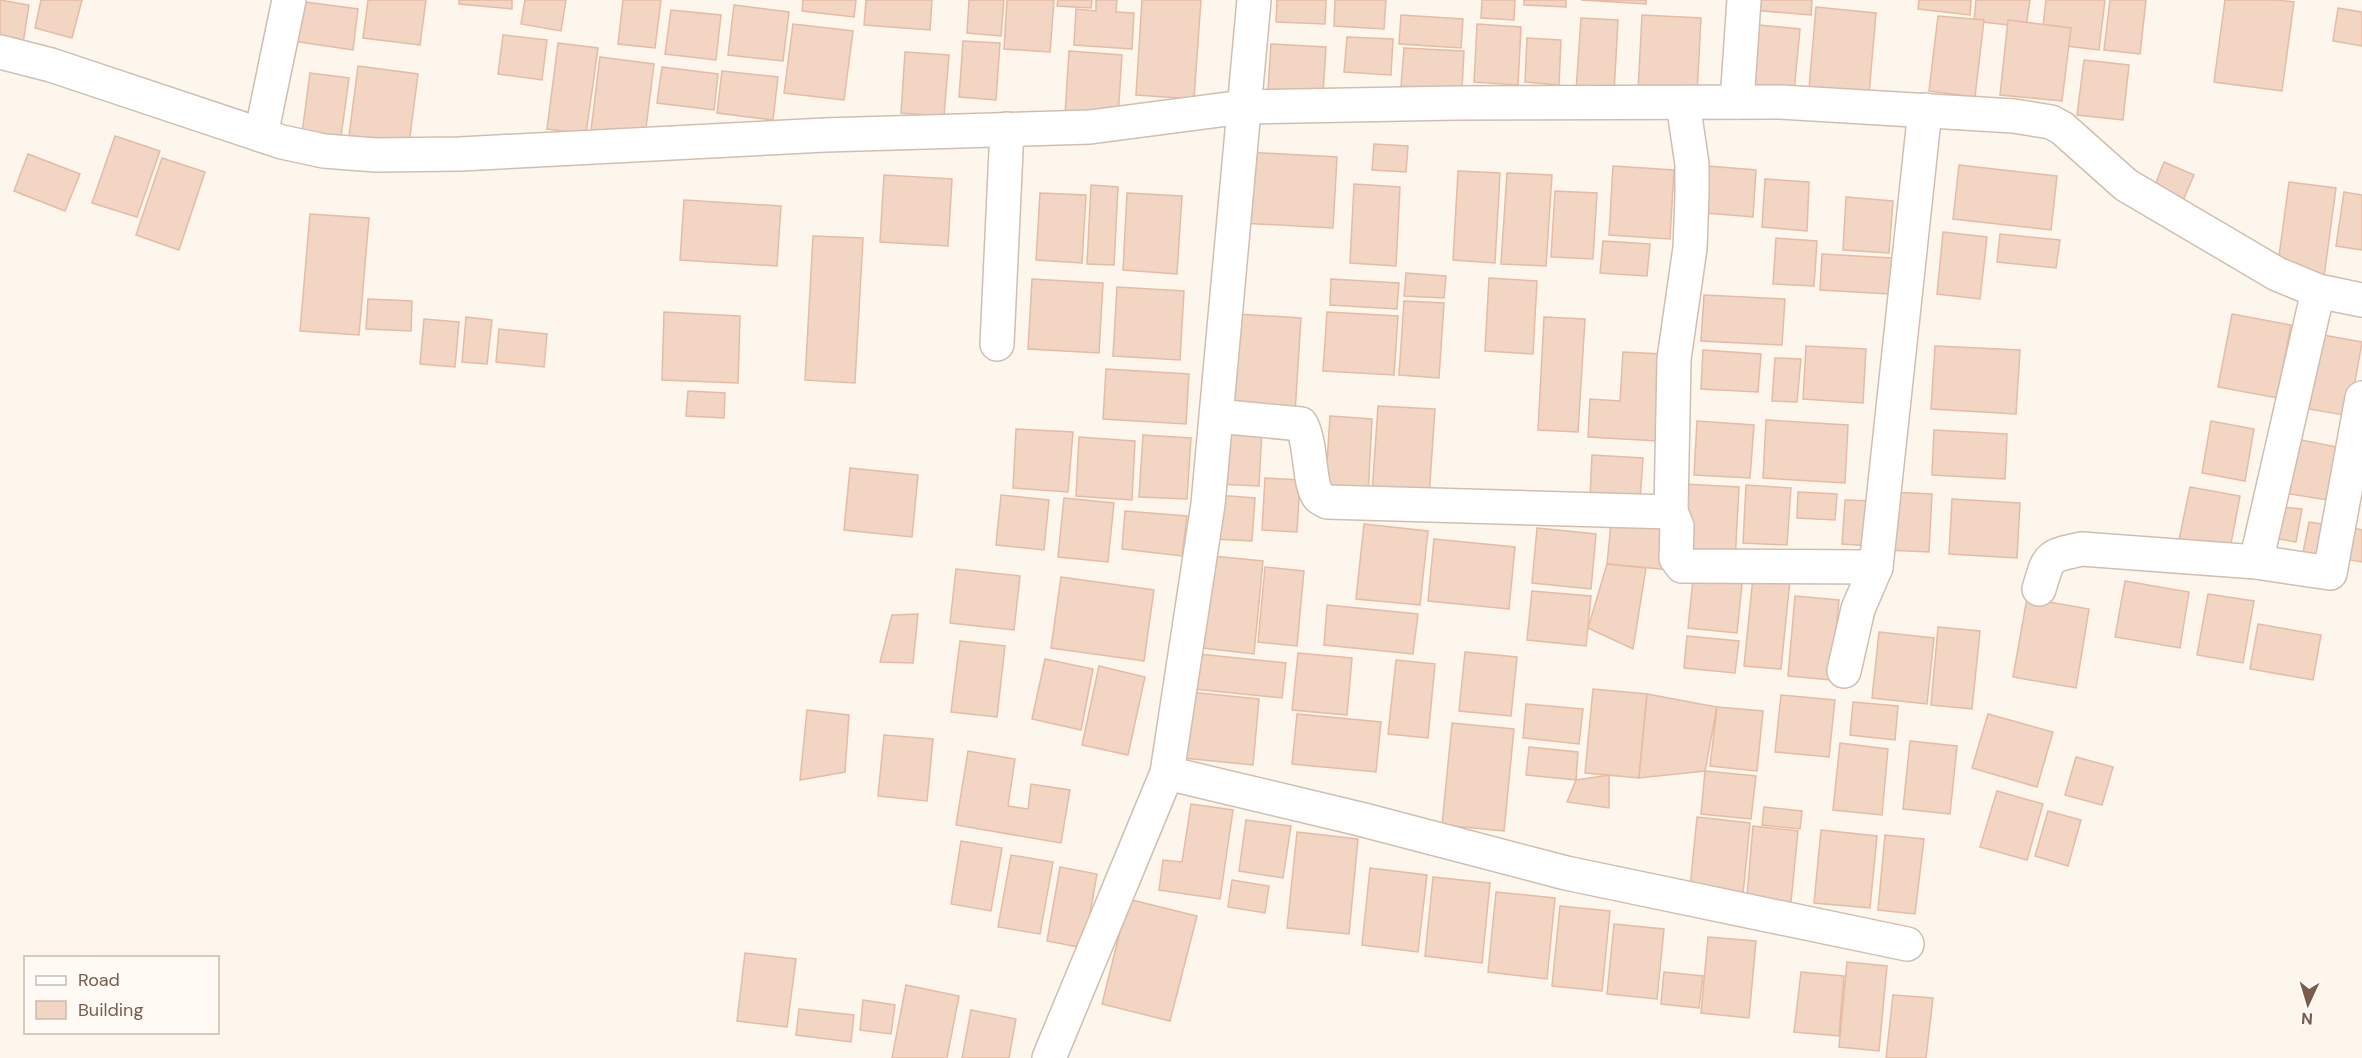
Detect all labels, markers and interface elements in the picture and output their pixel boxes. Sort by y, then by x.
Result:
legend [24,956,219,1034]
text: Road [78,968,120,992]
north arrow [2278,974,2338,1034]
text: Building [78,998,143,1022]
text: N [2300,1008,2314,1029]

